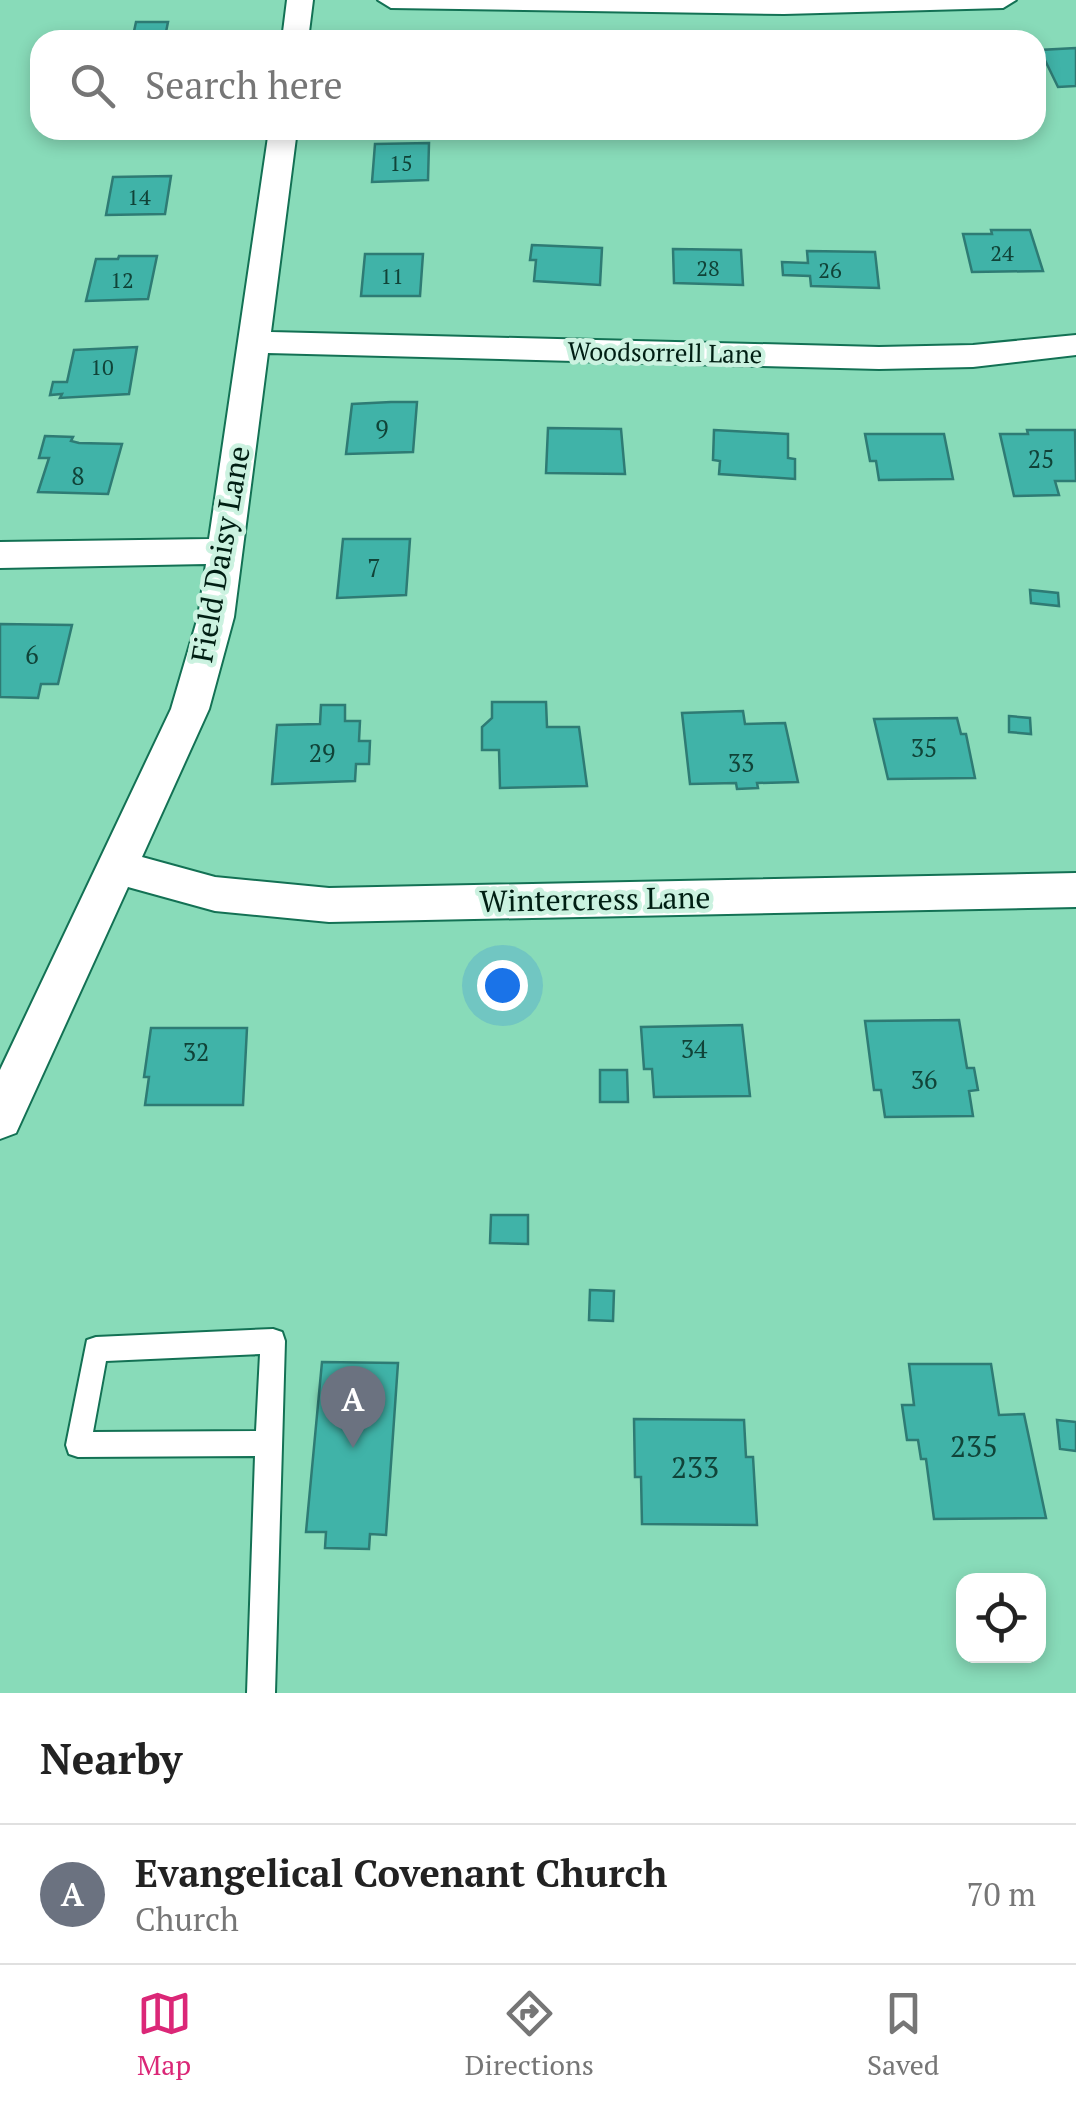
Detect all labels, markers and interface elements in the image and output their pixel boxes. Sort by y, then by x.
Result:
search box [30,30,1046,140]
icon: search [65,58,120,113]
text: Search here [145,60,343,110]
house number: 15 [389,148,413,177]
house number: 14 [127,182,151,211]
house number: 24 [990,238,1014,267]
house number: 28 [696,253,720,282]
house number: 26 [818,255,842,284]
house number: 11 [380,261,404,290]
house number: 12 [110,265,134,294]
street label: Woodsorrell Lane [567,334,763,370]
house number: 10 [90,352,114,381]
house number: 9 [375,412,389,445]
house number: 25 [1028,442,1054,475]
street label: Field Daisy Lane [181,443,259,665]
house number: 8 [71,459,85,492]
house number: 7 [367,551,381,584]
house number: 6 [25,638,39,671]
house number: 35 [911,731,937,764]
house number: 29 [309,736,335,769]
house number: 33 [728,746,754,779]
street label: Wintercress Lane [479,877,711,921]
your location [477,960,528,1011]
house number: 34 [681,1032,708,1065]
house number: 32 [183,1035,209,1068]
house number: 36 [911,1063,937,1096]
pin: A [320,1366,386,1448]
house number: 235 [950,1426,998,1466]
house number: 233 [671,1447,719,1487]
map controls [956,1573,1046,1663]
button: locate [956,1573,1046,1663]
text: Nearby [40,1730,182,1786]
text: Evangelical Covenant Church [135,1848,667,1898]
text: A [61,1873,84,1915]
text: 70 m [966,1873,1036,1915]
text: Church [135,1898,239,1940]
tab: Map [137,1986,192,2083]
tab: Directions [465,1986,594,2083]
tab: Saved [867,1986,939,2083]

